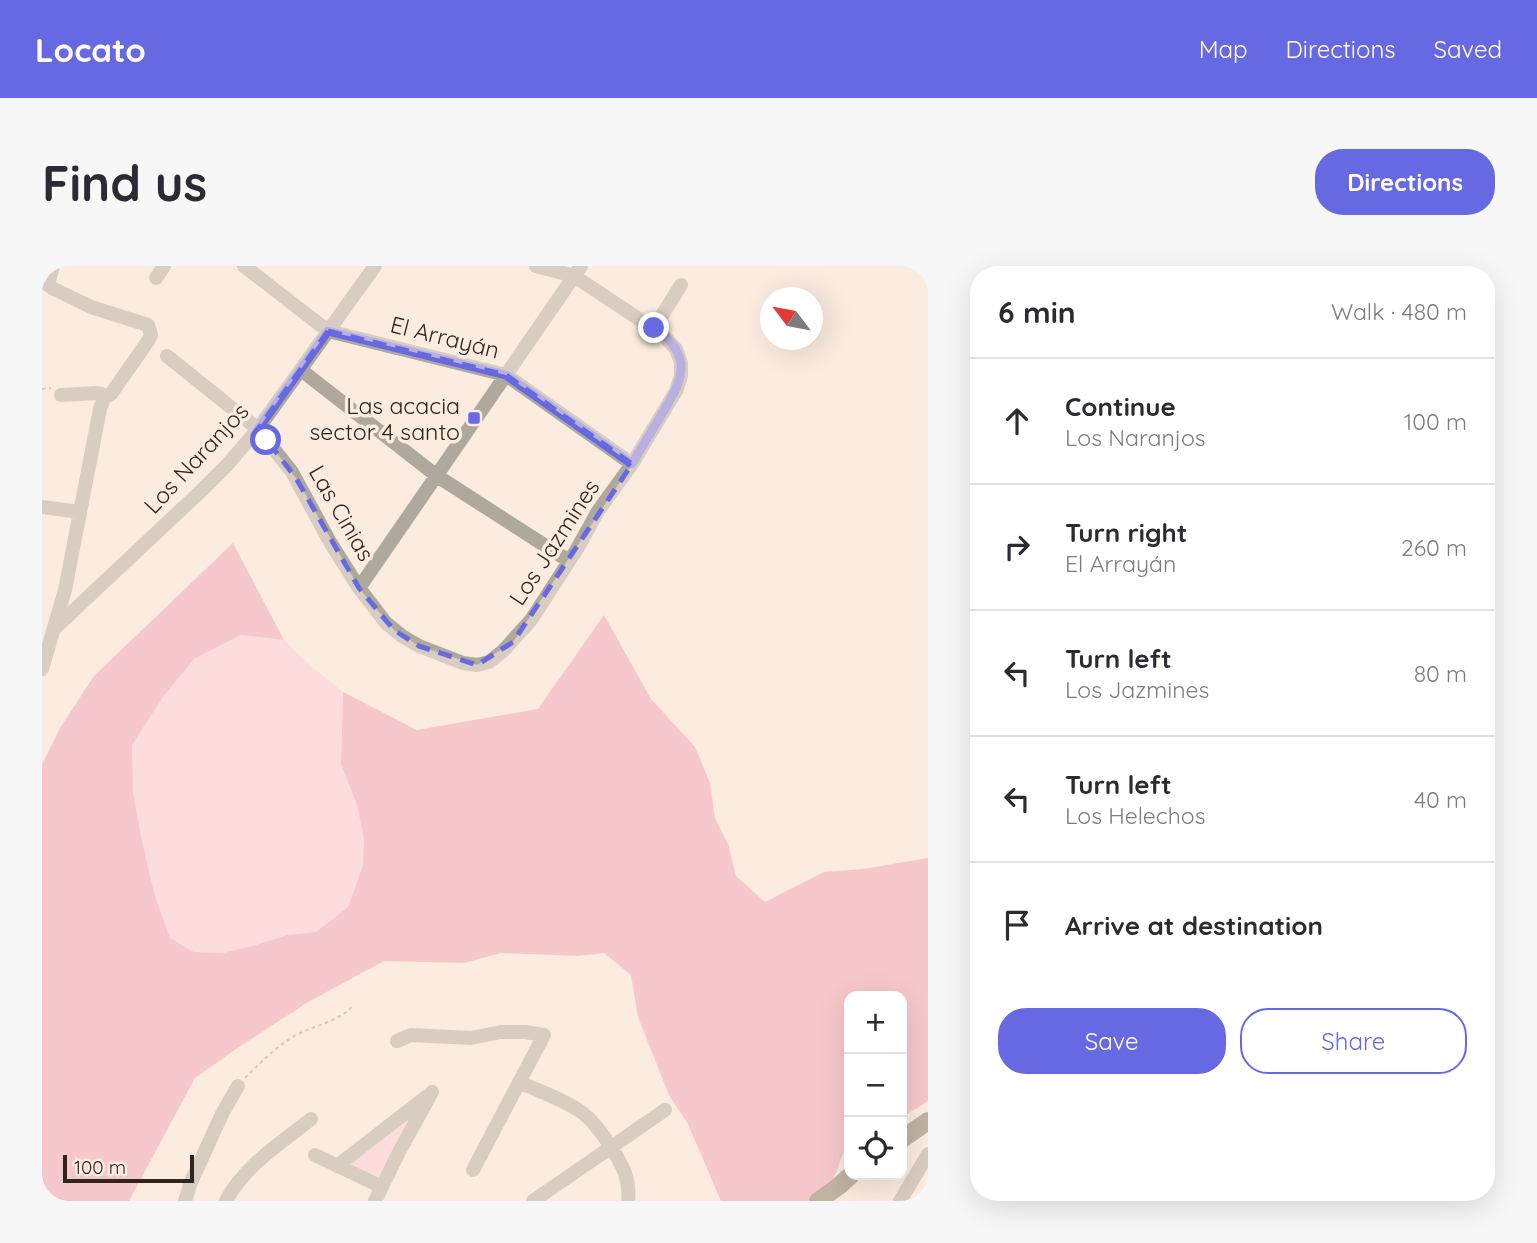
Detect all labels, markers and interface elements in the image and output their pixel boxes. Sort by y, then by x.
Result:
text: Locato [35,29,146,70]
text: Map [1199,34,1248,64]
text: Directions [1286,34,1396,64]
text: Saved [1434,34,1502,64]
button: Directions [1315,149,1495,215]
text: Find us [42,152,207,213]
north arrow [760,287,823,350]
text: 6 min [998,293,1076,331]
text: Walk · 480 m [1331,297,1467,326]
street label: El Arrayán [388,309,502,365]
route end [638,312,669,343]
text: Continue [1065,390,1176,423]
place label: Las acacia sector 4 santo [309,391,460,446]
street label: Los Naranjos [137,397,255,519]
icon: ahead [998,402,1036,440]
text: 100 m [1404,407,1467,436]
marker: Las acacia sector 4 santo [466,410,482,426]
text: Los Naranjos [1065,423,1206,452]
route start [250,424,281,455]
street label: Las Cinias [303,460,381,566]
street label: Los Jazmines [503,474,605,610]
text: Turn right [1065,516,1187,549]
icon: right [998,528,1036,566]
text: 260 m [1401,533,1467,562]
text: El Arrayán [1065,549,1176,578]
text: Turn left [1065,642,1172,675]
icon: left [998,654,1036,692]
text: 80 m [1414,659,1467,688]
text: Los Jazmines [1065,675,1209,704]
text: Turn left [1065,768,1172,801]
icon: left [998,780,1036,818]
text: 40 m [1414,785,1467,814]
text: Los Helechos [1065,801,1205,830]
icon: arrive [998,906,1036,944]
text: Arrive at destination [1065,909,1323,942]
map controls [844,991,907,1180]
button: + [844,991,907,1054]
button: Save [998,1008,1226,1074]
button: Share [1240,1008,1467,1074]
button: − [844,1054,907,1117]
button: locate [844,1117,907,1180]
scale bar [63,1152,194,1184]
text: 100 m [74,1155,126,1179]

